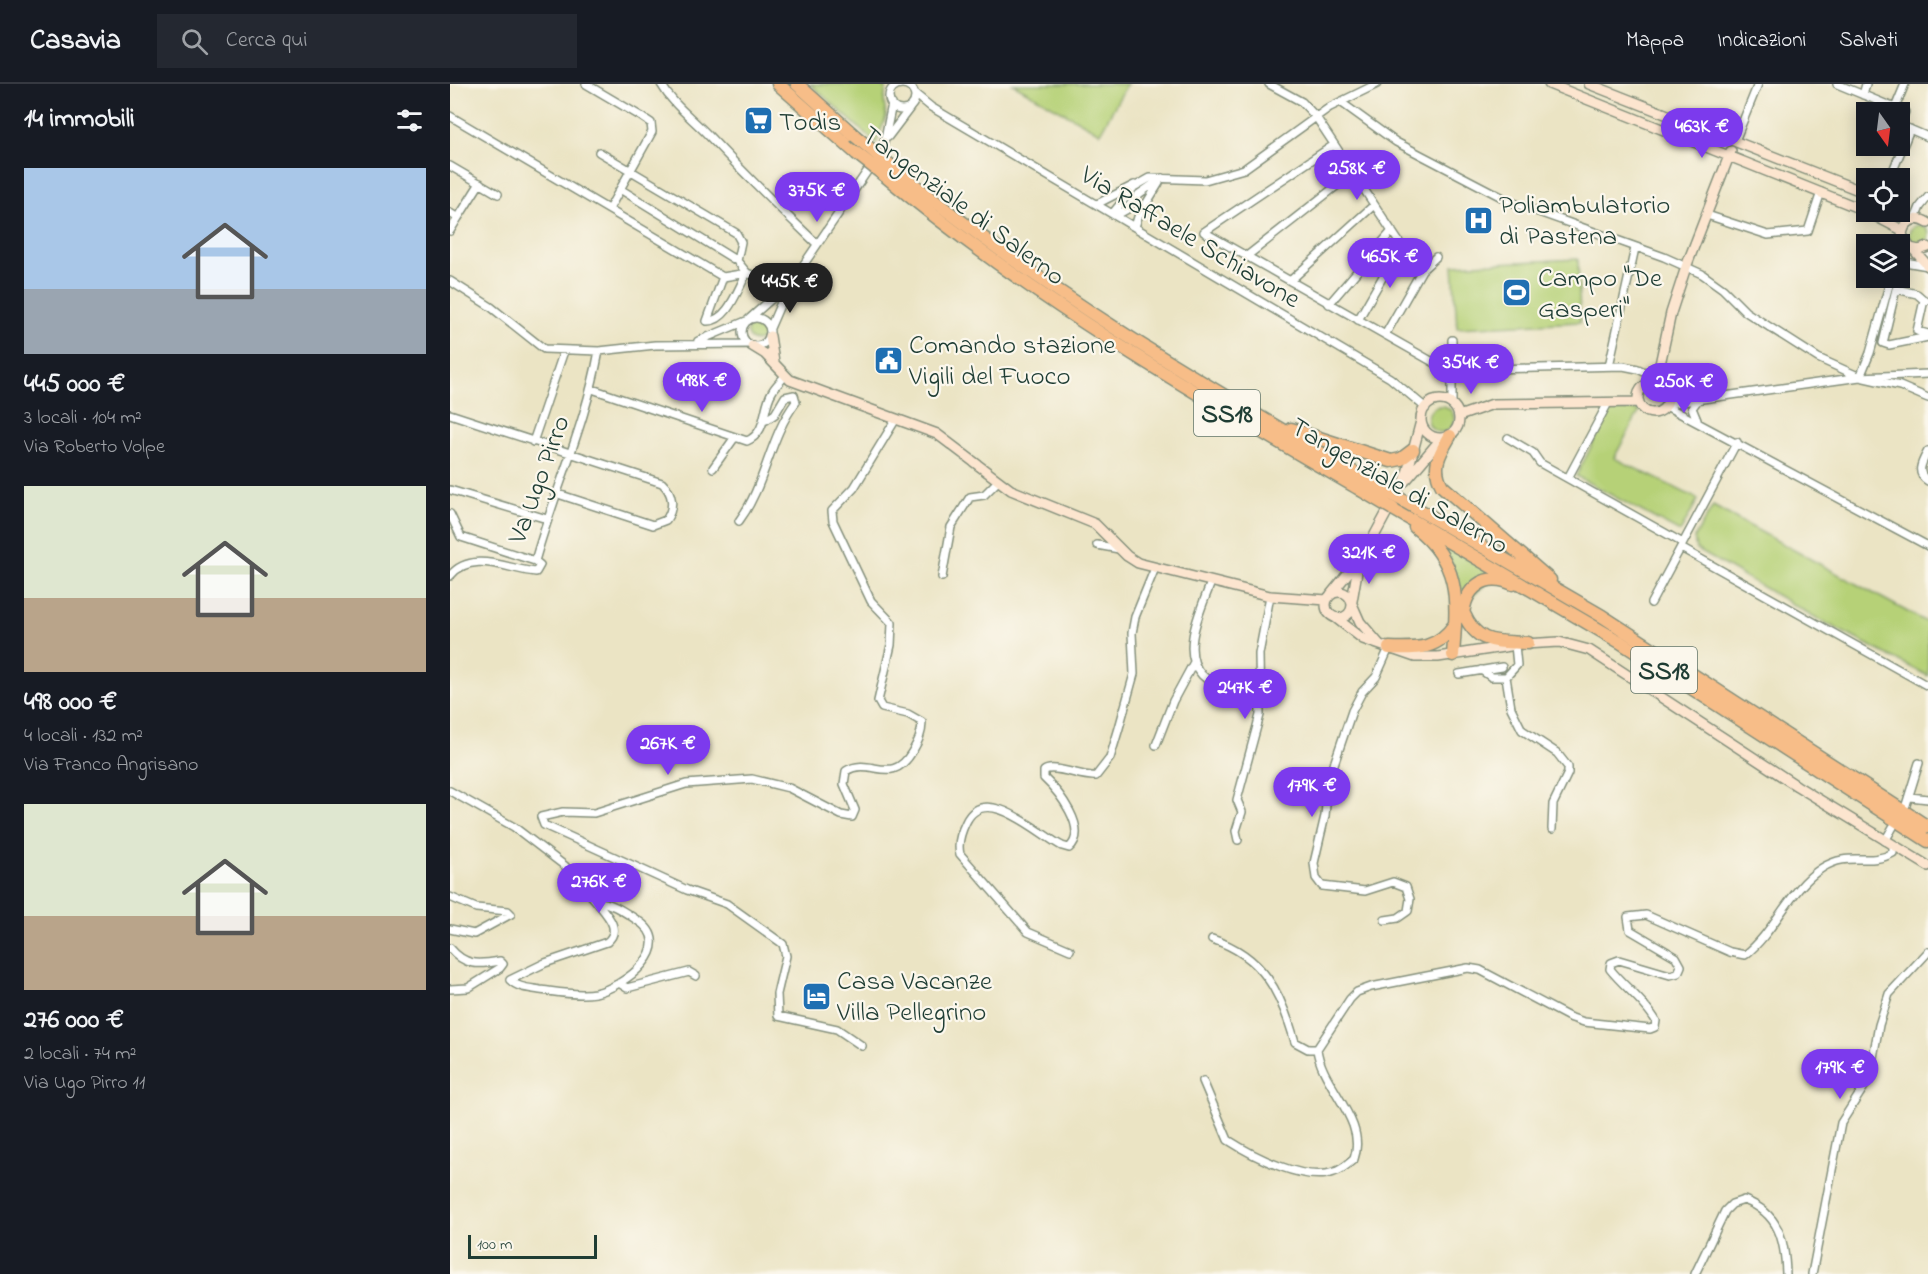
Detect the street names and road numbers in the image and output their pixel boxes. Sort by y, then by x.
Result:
street label: Tangenziale di Salerno [852,117,1073,297]
street label: Via Raffaele Schiavone [1071,156,1308,320]
road number: SS18 [1194,390,1260,436]
street label: Tangenziale di Salerno [1282,409,1515,566]
street label: Va Ugo Pirro [499,410,582,550]
road number: SS18 [1631,647,1697,693]

